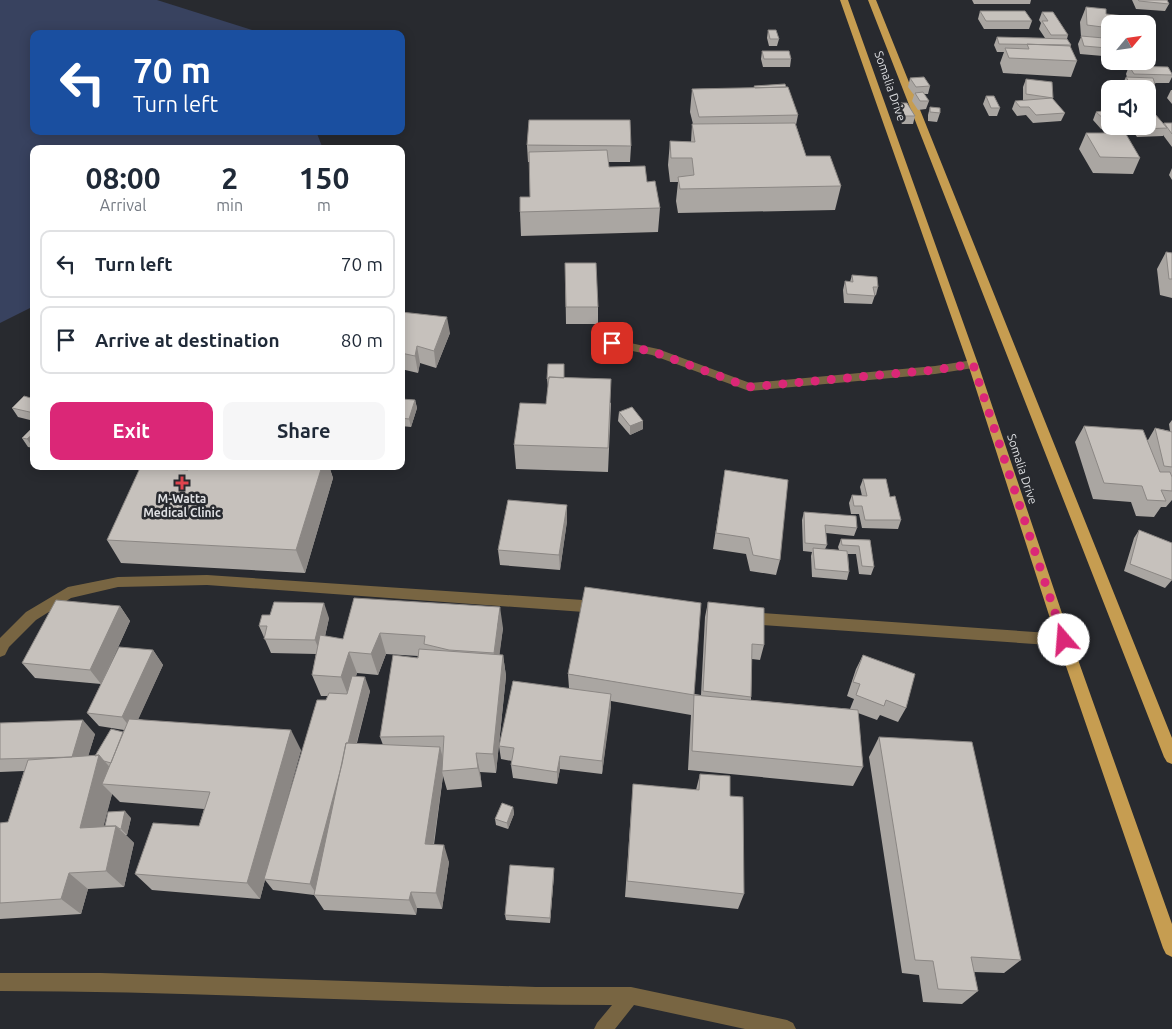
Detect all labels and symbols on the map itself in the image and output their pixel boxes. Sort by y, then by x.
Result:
north arrow [1101,15,1156,70]
street label: Somalia Drive [872,49,909,123]
pin [591,322,633,364]
street label: Somalia Drive [1005,432,1040,506]
marker: M-Watta Medical Clinic [175,476,189,490]
place label: M-Watta Medical Clinic [143,492,221,519]
position arrow [1037,613,1089,665]

